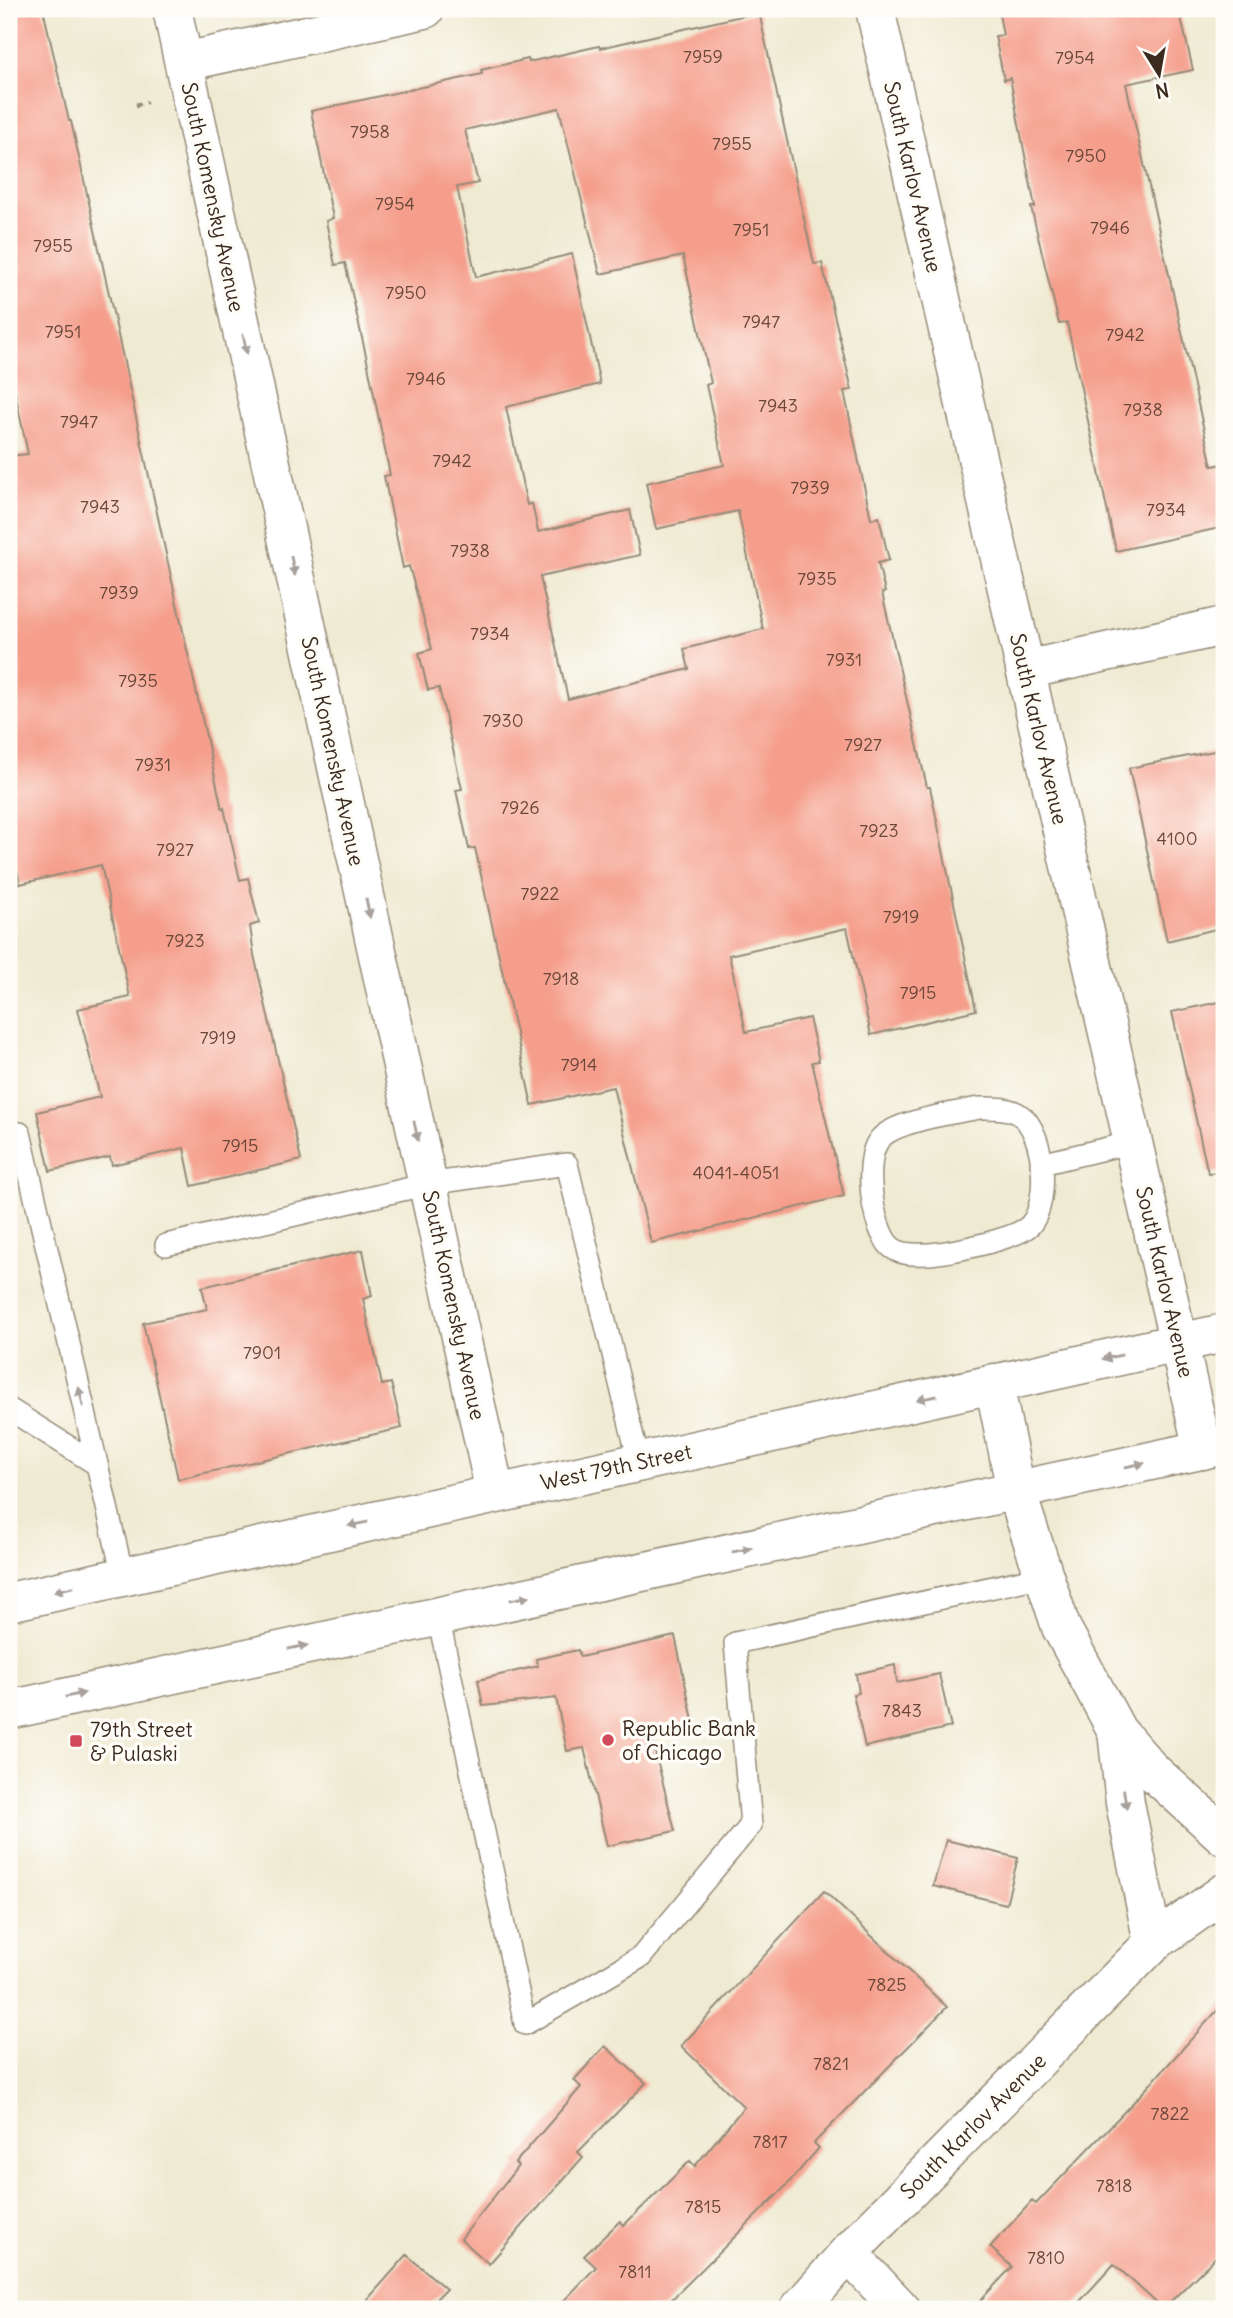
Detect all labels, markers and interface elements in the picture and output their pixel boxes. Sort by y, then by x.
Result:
north arrow [1124,38,1194,108]
house number: 7959 [683,45,723,68]
house number: 7954 [1055,46,1095,69]
text: N [1154,78,1171,104]
street label: South Karlov Avenue [878,79,948,275]
street label: South Komensky Avenue [175,80,251,314]
house number: 7958 [350,120,390,143]
house number: 7955 [712,132,752,155]
house number: 7950 [1065,144,1107,167]
house number: 7954 [375,192,415,215]
house number: 7946 [1090,216,1130,239]
house number: 7951 [733,218,769,241]
house number: 7955 [33,234,73,257]
house number: 7950 [385,281,427,304]
house number: 7947 [742,310,780,333]
house number: 7951 [45,320,81,343]
house number: 7942 [1105,323,1145,346]
one-way arrow [240,333,251,355]
house number: 7946 [406,367,446,390]
house number: 7943 [758,394,798,417]
house number: 7938 [1123,398,1163,421]
house number: 7947 [60,410,98,433]
house number: 7942 [432,449,472,472]
house number: 7939 [790,476,830,499]
house number: 7943 [80,495,120,518]
house number: 7934 [1146,498,1186,521]
house number: 7938 [450,539,490,562]
one-way arrow [288,555,299,577]
house number: 7935 [797,567,837,590]
house number: 7939 [99,581,139,604]
house number: 7934 [470,622,510,645]
street label: South Karlov Avenue [1004,631,1074,827]
street label: South Komensky Avenue [295,634,371,868]
house number: 7931 [826,648,862,671]
house number: 7935 [118,669,158,692]
house number: 7930 [482,709,524,732]
house number: 7927 [844,733,882,756]
house number: 7931 [135,753,171,776]
house number: 7926 [500,796,540,819]
house number: 7923 [859,819,899,842]
house number: 4100 [1156,827,1198,850]
house number: 7927 [156,838,194,861]
house number: 7922 [521,882,560,905]
one-way arrow [362,897,373,919]
house number: 7919 [883,905,919,928]
house number: 7923 [165,929,205,952]
house number: 7918 [543,967,579,990]
house number: 7915 [900,981,936,1004]
house number: 7919 [200,1026,236,1049]
house number: 7914 [561,1053,597,1076]
one-way arrow [411,1120,422,1142]
house number: 7915 [222,1134,258,1157]
house number: 4041-4051 [692,1161,780,1184]
street label: South Karlov Avenue [1130,1184,1200,1380]
street label: South Komensky Avenue [416,1188,492,1422]
house number: 7901 [243,1341,281,1364]
one-way arrow [1101,1352,1123,1363]
one-way arrow [76,1386,87,1408]
one-way arrow [916,1393,938,1404]
street label: West 79th Street [538,1438,694,1496]
one-way arrow [1124,1459,1146,1470]
one-way arrow [347,1519,369,1530]
one-way arrow [731,1544,753,1555]
one-way arrow [53,1584,75,1595]
one-way arrow [509,1593,531,1604]
one-way arrow [287,1641,309,1652]
one-way arrow [64,1690,86,1701]
house number: 7843 [882,1699,922,1722]
place label: Republic Bank of Chicago [622,1715,756,1766]
place label: 79th Street & Pulaski [90,1716,193,1767]
marker: Republic Bank of Chicago [600,1732,616,1748]
marker: 79th Street & Pulaski [68,1733,84,1749]
one-way arrow [1120,1788,1131,1810]
house number: 7825 [867,1973,907,1996]
street label: South Karlov Avenue [894,2047,1052,2205]
house number: 7821 [813,2052,849,2075]
house number: 7822 [1151,2102,1190,2125]
house number: 7817 [752,2130,788,2153]
house number: 7818 [1096,2174,1132,2197]
house number: 7815 [685,2195,721,2218]
house number: 7810 [1027,2246,1065,2269]
house number: 7811 [618,2260,652,2283]

